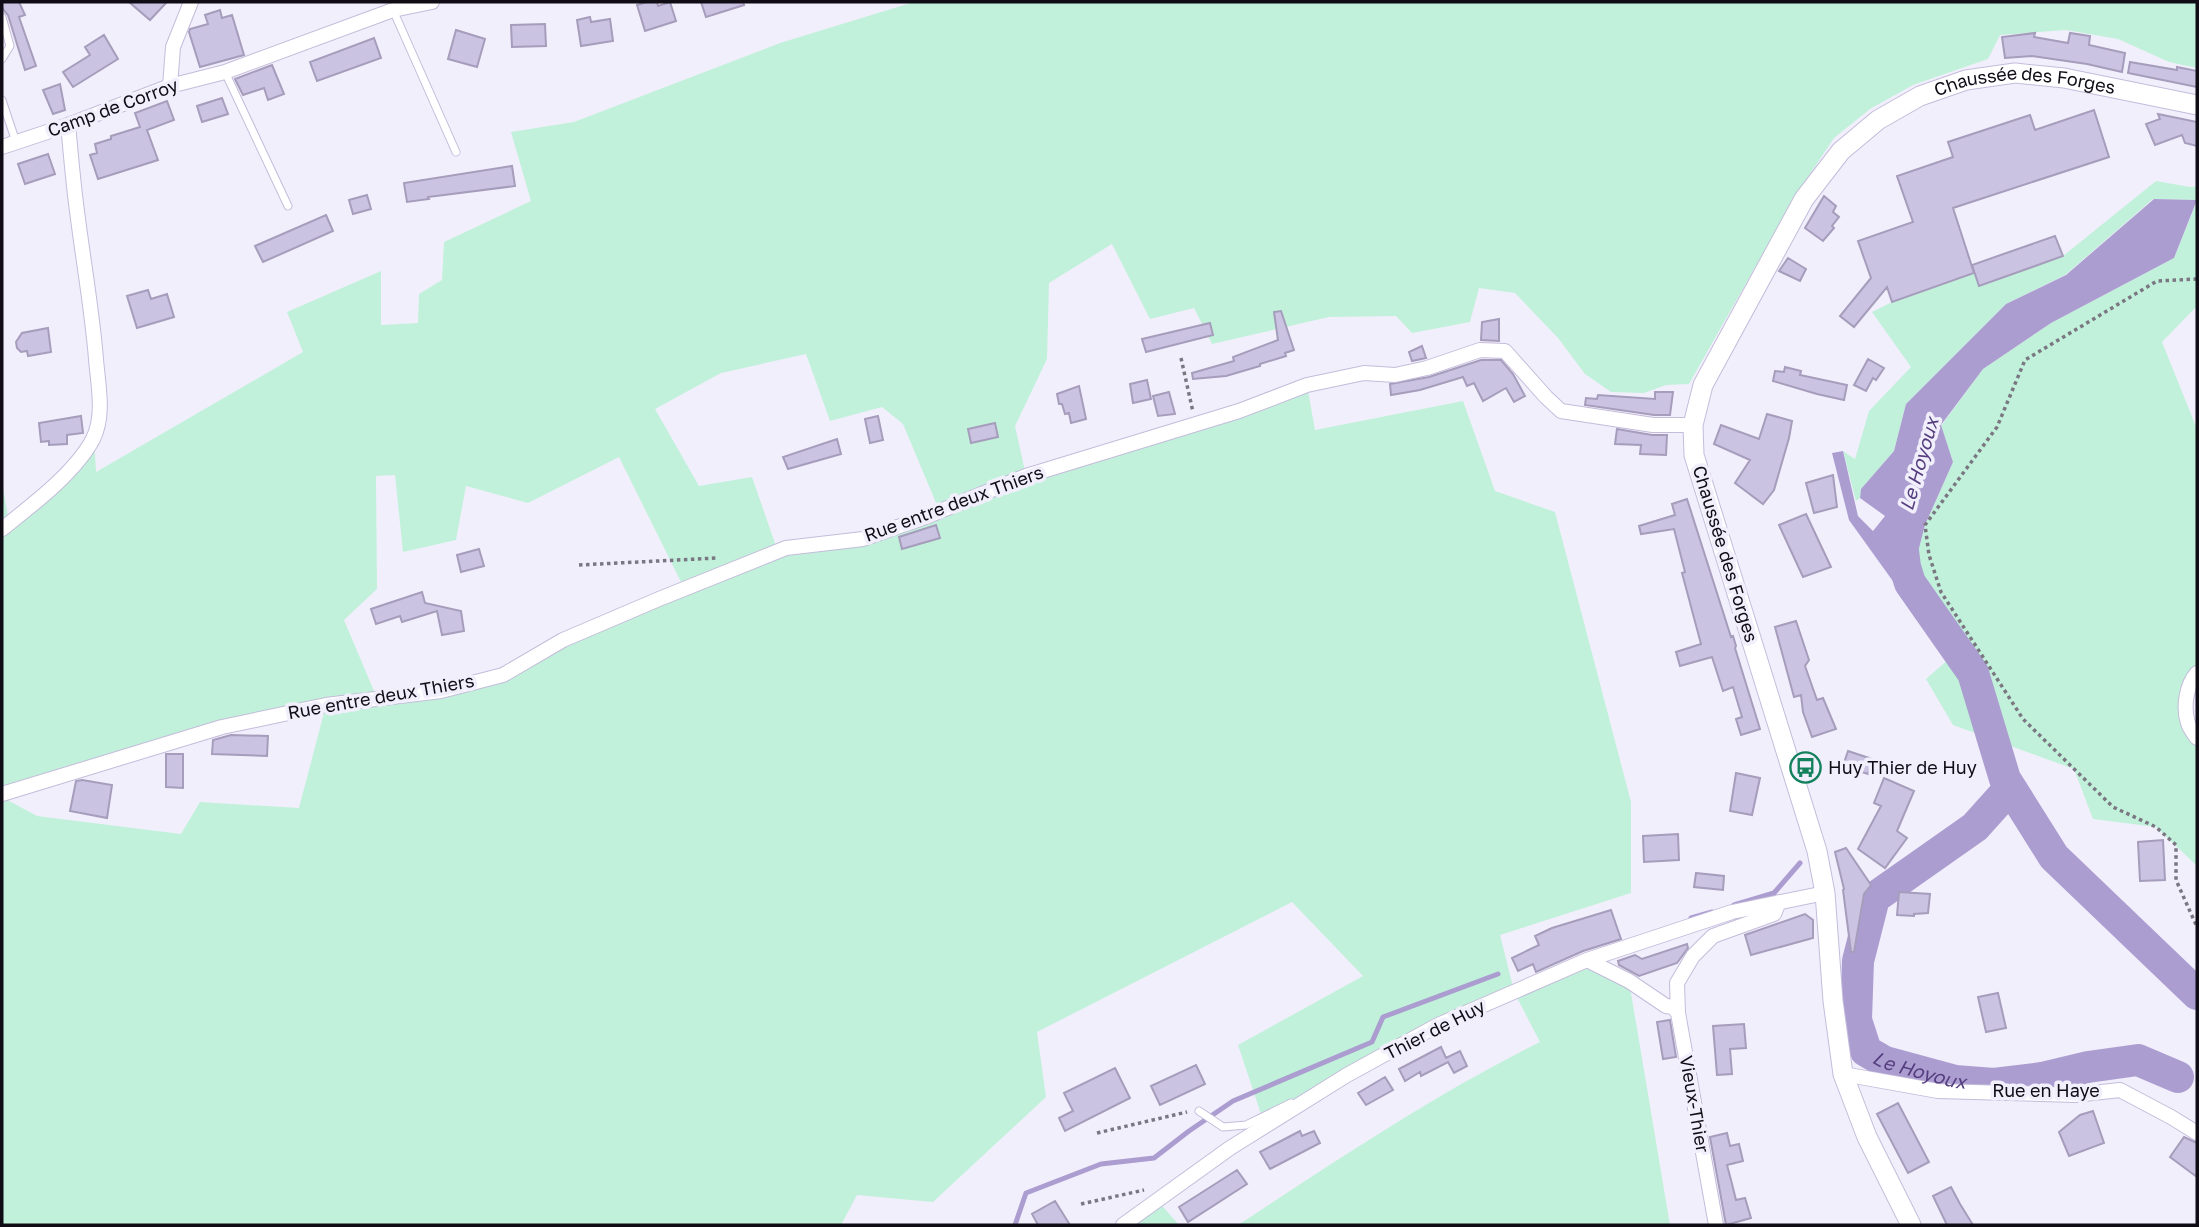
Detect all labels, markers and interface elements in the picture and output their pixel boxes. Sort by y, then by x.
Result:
street label: Chaussée des Forges [1931,61,2117,100]
street label: Camp de Corroy [44,73,181,141]
water label: Le Hoyoux [1894,412,1943,513]
street label: Rue entre deux Thiers [861,460,1046,546]
street label: Chaussée des Forges [1689,463,1763,645]
street label: Rue entre deux Thiers [286,669,476,723]
bus stop icon: Huy Thier de Huy [1788,751,1822,785]
place label: Huy Thier de Huy [1828,756,1977,778]
street label: Thier de Huy [1381,994,1488,1064]
water label: Le Hoyoux [1869,1046,1969,1093]
street label: Vieux-Thier [1676,1054,1714,1154]
street label: Rue en Haye [1992,1079,2100,1101]

